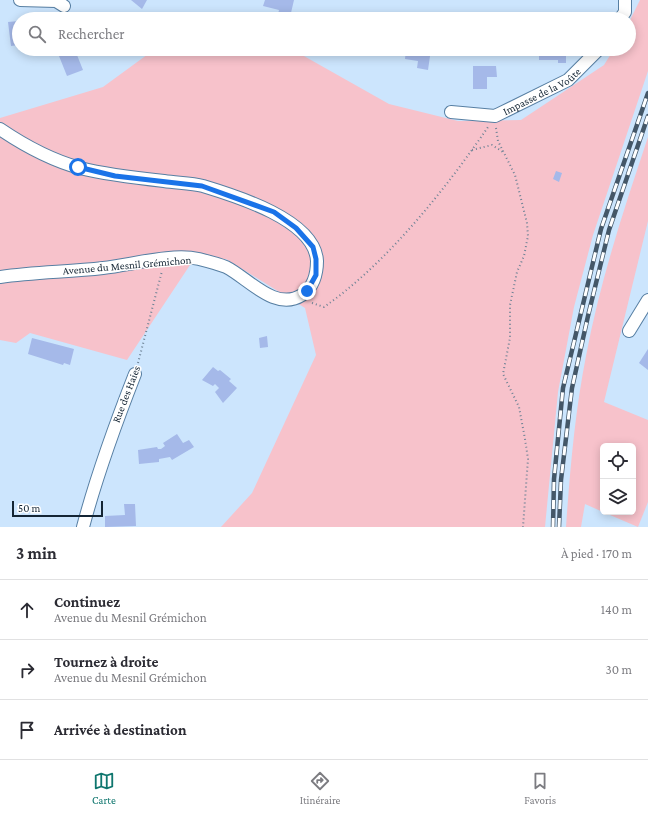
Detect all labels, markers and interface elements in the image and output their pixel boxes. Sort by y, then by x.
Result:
search box [12,12,636,56]
icon: search [26,23,48,45]
text: Rechercher [58,26,125,42]
street label: Impasse de la Voûte [501,65,583,117]
route start [69,158,87,176]
street label: Avenue du Mesnil Grémichon [62,253,192,277]
route end [298,282,316,300]
street label: Rue des Haies [110,364,142,424]
map controls [600,443,636,515]
button: locate [600,443,636,479]
button: layers [600,479,636,515]
scale bar [12,499,103,518]
text: 50 m [18,502,40,514]
text: 3 min [16,544,57,563]
text: À pied · 170 m [561,546,632,561]
text: Continuez [54,594,120,610]
icon: ahead [16,599,38,621]
text: 140 m [601,602,632,617]
text: Avenue du Mesnil Grémichon [54,610,207,625]
text: Tournez à droite [54,654,158,670]
icon: right [16,659,38,681]
text: 30 m [606,662,632,677]
text: Avenue du Mesnil Grémichon [54,670,207,685]
icon: arrive [16,719,38,741]
text: Arrivée à destination [54,722,187,738]
tab: Carte [92,770,116,806]
tab: Itinéraire [300,770,340,806]
tab: Favoris [524,770,556,806]

